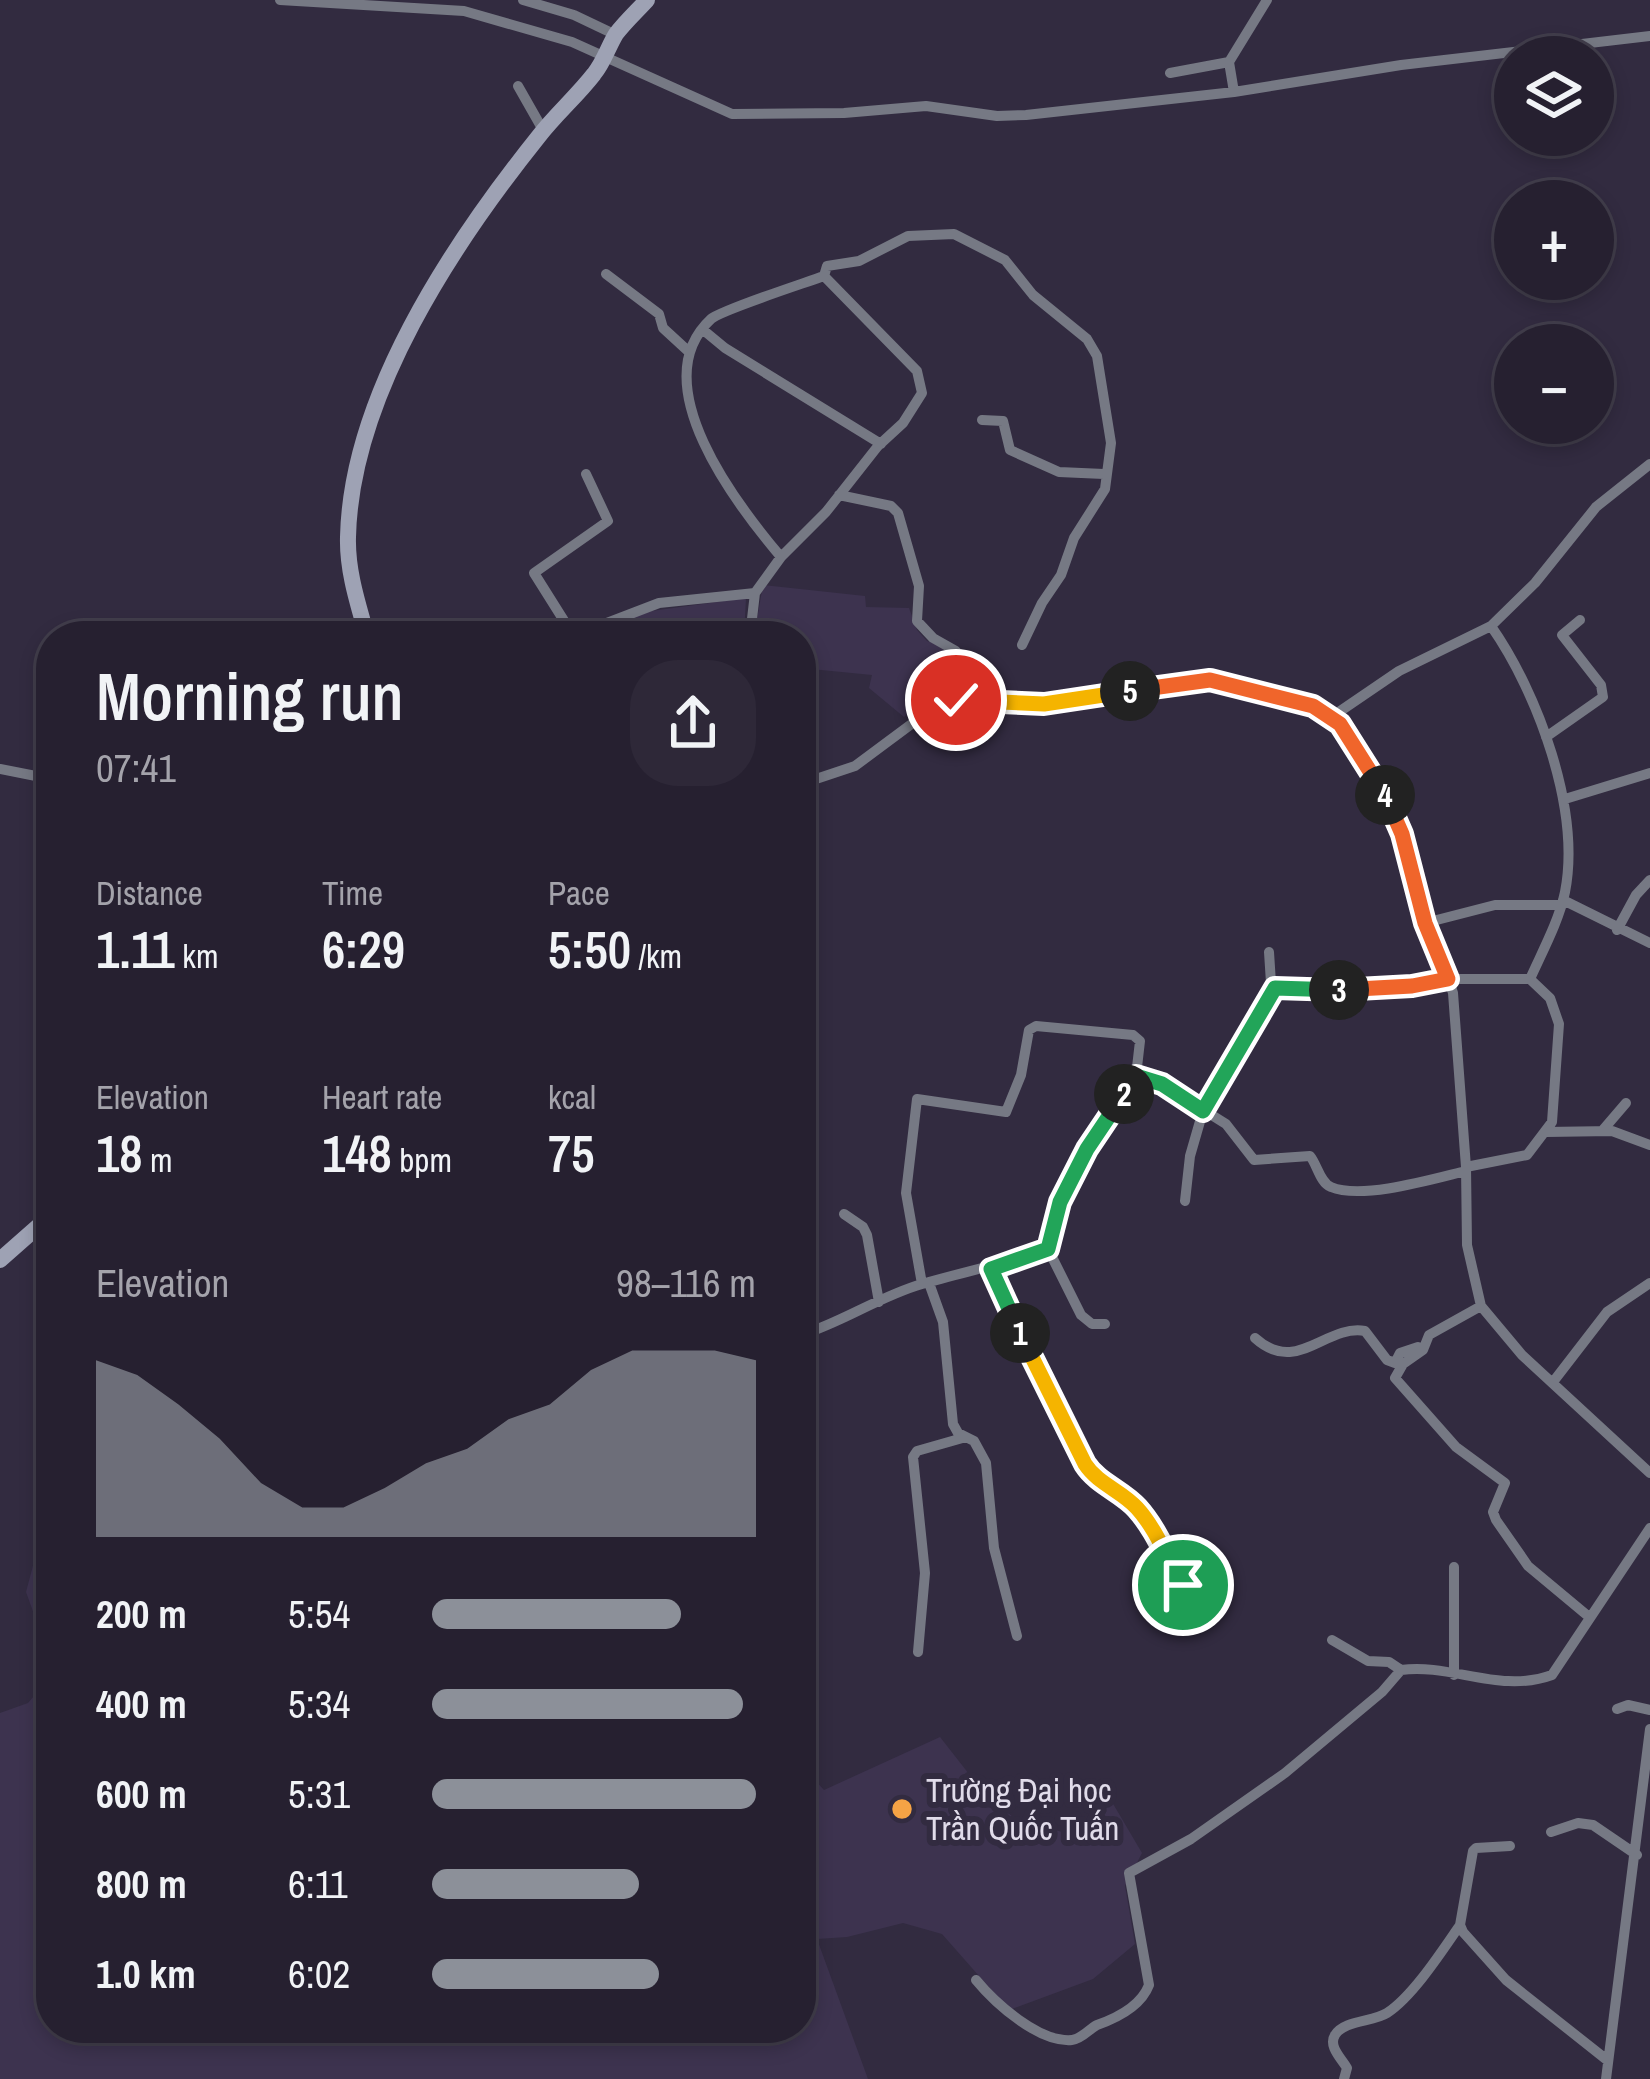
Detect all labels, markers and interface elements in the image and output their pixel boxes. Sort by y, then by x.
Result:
map controls [1494,36,1614,444]
button: layers [1494,36,1614,156]
button: + [1494,180,1614,300]
button: − [1494,324,1614,444]
pin [905,649,1007,751]
text: Morning run [96,652,404,741]
button: share [630,660,756,786]
pin: 5 [1100,661,1160,721]
icon: check [923,667,989,733]
text: 5 [1122,669,1138,713]
text: 07:41 [96,742,176,794]
pin: 4 [1355,765,1415,825]
text: 4 [1377,773,1393,817]
text: Distance [96,871,203,915]
text: Time [322,871,383,915]
text: Pace [548,871,610,915]
text: 1.11 [96,915,175,984]
text: 6:29 [322,915,405,984]
text: 5:50 [548,915,631,984]
text: km [175,934,218,978]
text: /km [631,934,682,978]
pin: 3 [1309,960,1369,1020]
text: 3 [1331,968,1347,1012]
pin: 2 [1094,1064,1154,1124]
text: 2 [1116,1072,1132,1116]
text: Elevation [96,1075,209,1119]
text: Heart rate [322,1075,442,1119]
text: kcal [548,1075,596,1119]
text: 18 [96,1119,143,1188]
text: 148 [322,1119,392,1188]
text: 75 [548,1119,595,1188]
text: m [143,1138,173,1182]
text: bpm [392,1138,452,1182]
text: Elevation [96,1257,229,1309]
text: 98–116 m [616,1257,756,1309]
pin: 1 [990,1303,1050,1363]
text: 1 [1012,1311,1028,1355]
pin [1132,1534,1234,1636]
icon: arrive [1150,1552,1216,1618]
text: 200 m [96,1588,187,1640]
text: 5:54 [288,1588,350,1640]
text: 400 m [96,1678,187,1730]
text: 5:34 [288,1678,350,1730]
text: 600 m [96,1768,187,1820]
text: 5:31 [288,1768,350,1820]
place label: Trường Đại học Trần Quốc Tuấn [926,1768,1119,1850]
marker: Trường Đại học Trần Quốc Tuấn [889,1796,915,1822]
text: 800 m [96,1858,187,1910]
text: 6:11 [288,1858,348,1910]
text: 1.0 km [96,1948,196,2000]
text: 6:02 [288,1948,350,2000]

